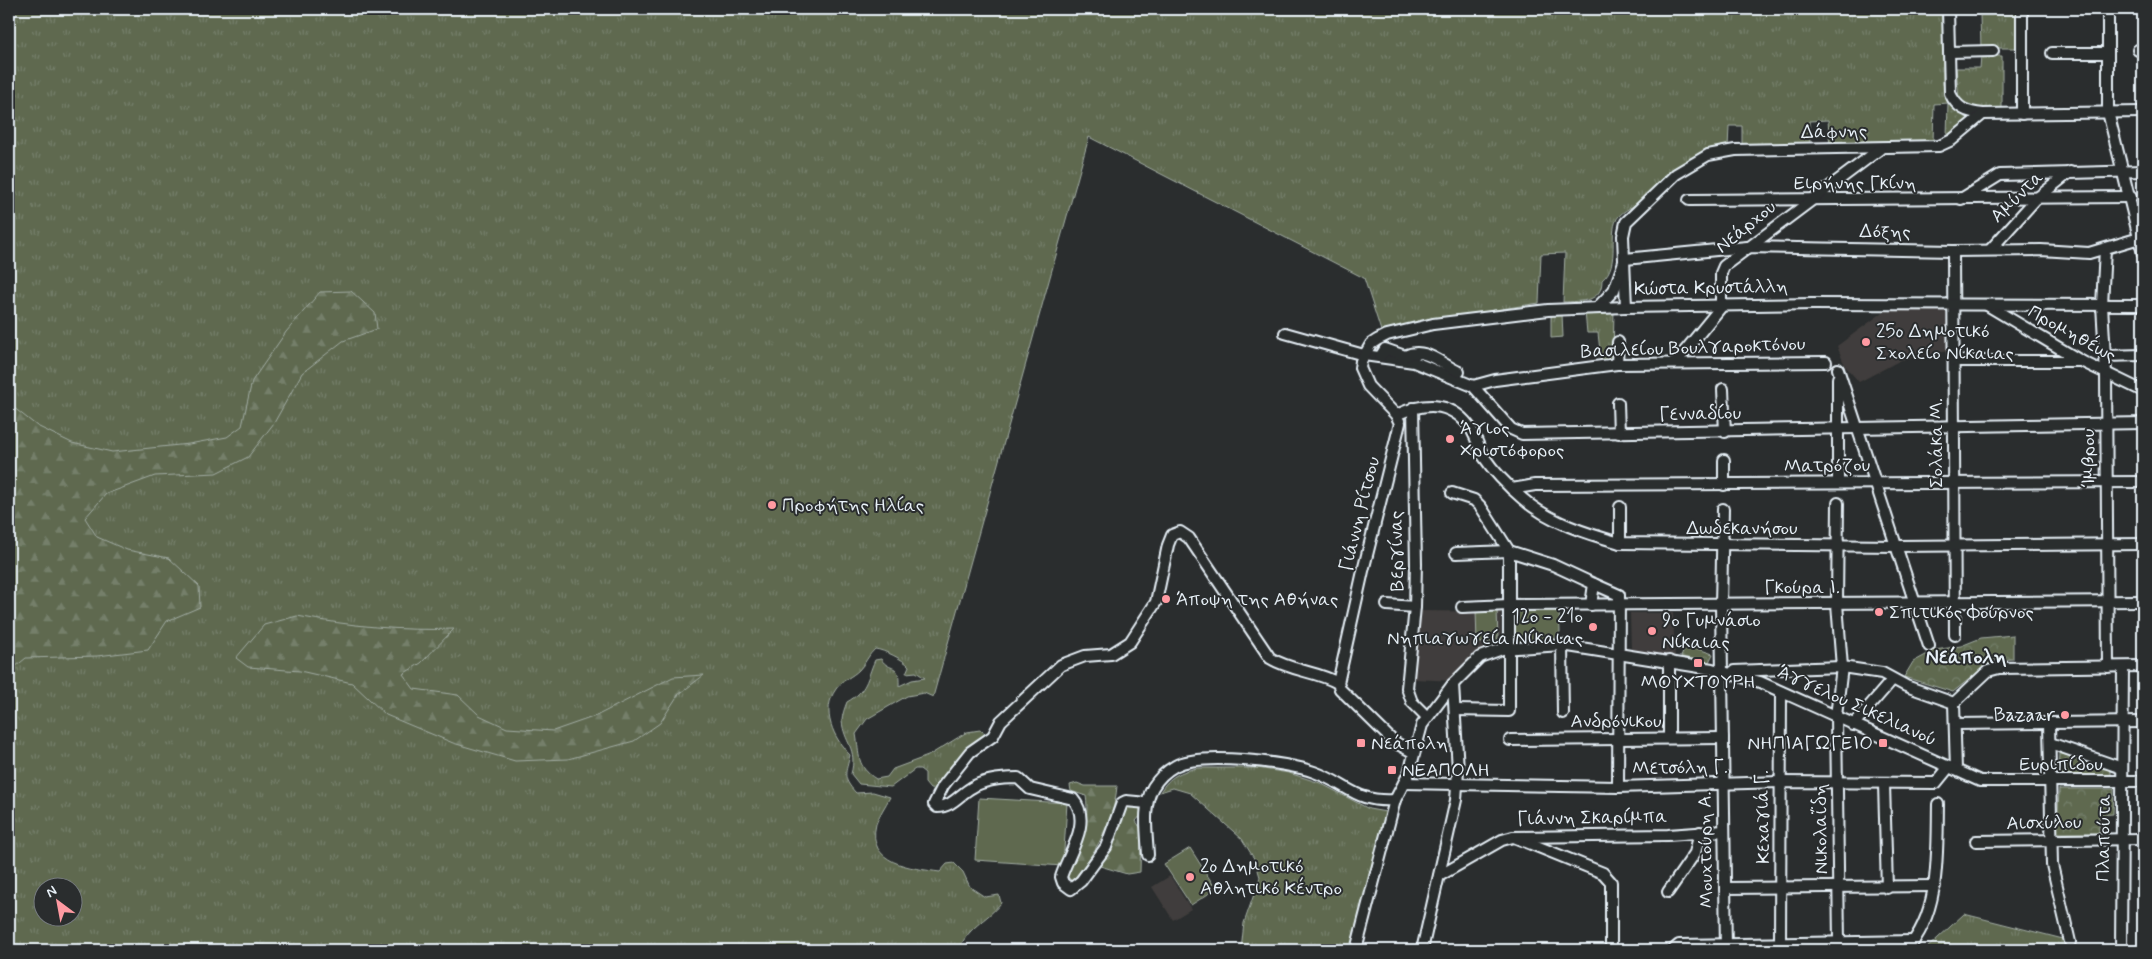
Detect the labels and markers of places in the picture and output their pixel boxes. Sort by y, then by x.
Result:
place label: 25o Δημοτικό Σχολείο Νίκαιας [1876,319,2014,366]
marker: 25o Δημοτικό Σχολείο Νίκαιας [1860,336,1872,348]
place label: Άγιος Χριστόφορος [1460,416,1564,463]
marker: Άγιος Χριστόφορος [1444,433,1456,445]
place label: Προφήτης Ηλίας [782,493,924,518]
marker: Προφήτης Ηλίας [766,499,778,511]
place label: Άποψη της Αθήνας [1176,587,1338,612]
marker: Άποψη της Αθήνας [1160,593,1172,605]
place label: Σπιτικός Φούρνος [1889,600,2034,625]
place label: 12ο - 21ο Νηπιαγωγεία Νίκαιας [1387,604,1583,651]
marker: Σπιτικός Φούρνος [1873,606,1885,618]
place label: 9ο Γυμνάσιο Νίκαιας [1662,608,1761,655]
marker: 12ο - 21ο Νηπιαγωγεία Νίκαιας [1587,621,1599,633]
marker: 9ο Γυμνάσιο Νίκαιας [1646,625,1658,637]
marker: ΜΟΥΧΤΟΥΡΗ [1692,657,1704,669]
place label: ΜΟΥΧΤΟΥΡΗ [1640,670,1756,695]
place label: Bazaar [1993,703,2055,728]
marker: Bazaar [2059,709,2071,721]
place label: Νεάπολη [1371,731,1448,756]
place label: ΝΗΠΙΑΓΩΓΕΙΟ [1748,731,1873,756]
marker: Νεάπολη [1355,737,1367,749]
marker: ΝΗΠΙΑΓΩΓΕΙΟ [1877,737,1889,749]
place label: ΝΕΑΠΟΛΗ [1402,758,1490,783]
marker: ΝΕΑΠΟΛΗ [1386,764,1398,776]
place label: 2o Δημοτικό Αθλητικό Κέντρο [1200,854,1342,901]
marker: 2o Δημοτικό Αθλητικό Κέντρο [1184,871,1196,883]

